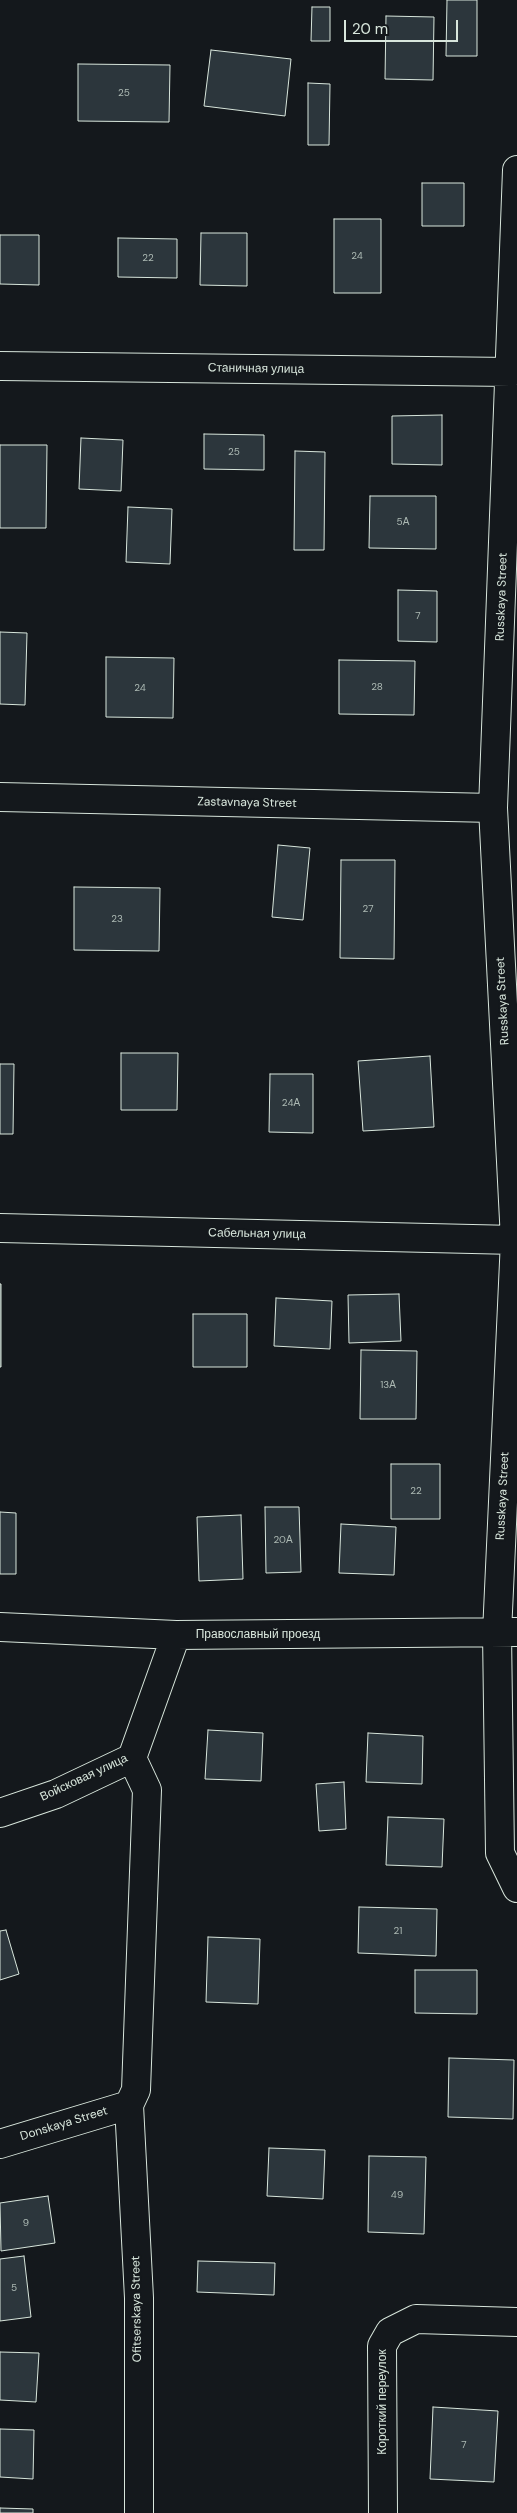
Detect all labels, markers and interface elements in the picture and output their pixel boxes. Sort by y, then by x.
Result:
scale bar [347,10,461,42]
text: 20 m [352,19,388,39]
house number: 25 [118,87,130,99]
house number: 24 [351,250,363,262]
house number: 22 [142,252,154,264]
street label: Станичная улица [208,361,304,377]
house number: 25 [228,446,240,458]
house number: 5А [397,516,409,528]
street label: Russkaya Street [493,553,511,641]
house number: 7 [415,610,421,622]
house number: 28 [371,681,383,693]
house number: 24 [134,682,146,694]
street label: Zastavnaya Street [197,795,297,811]
house number: 27 [363,903,373,915]
house number: 23 [111,913,123,925]
street label: Russkaya Street [493,956,513,1046]
house number: 24А [282,1097,300,1109]
street label: Сабельная улица [208,1226,306,1242]
house number: 13А [380,1379,396,1391]
street label: Russkaya Street [493,1451,513,1541]
house number: 22 [410,1485,422,1497]
house number: 20А [273,1534,293,1546]
street label: Православный проезд [196,1628,320,1642]
street label: Войсковая улица [38,1751,130,1805]
house number: 21 [394,1925,402,1937]
street label: Donskaya Street [19,2104,109,2144]
house number: 49 [391,2189,403,2201]
house number: 9 [23,2217,29,2229]
street label: Ofitserskaya Street [129,2256,145,2362]
house number: 5 [11,2282,17,2294]
street label: Короткий переулок [376,2349,390,2455]
house number: 7 [461,2439,467,2451]

